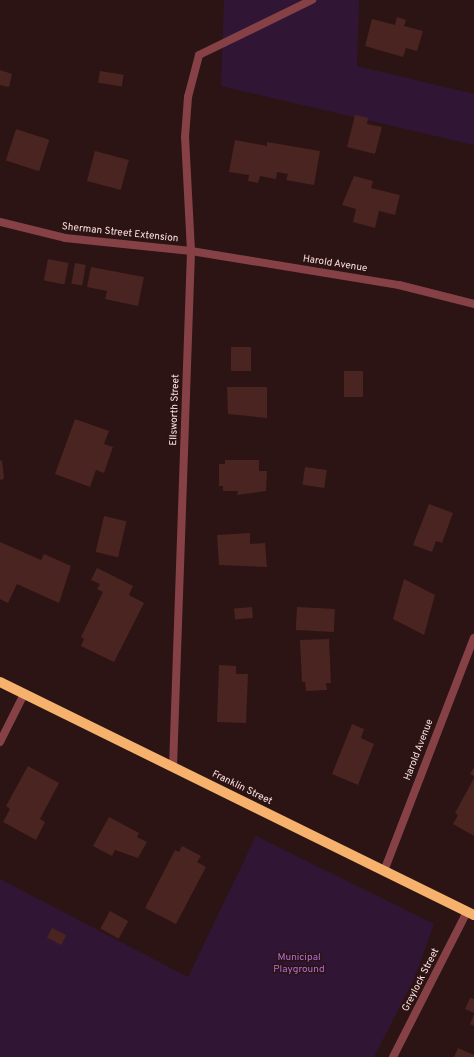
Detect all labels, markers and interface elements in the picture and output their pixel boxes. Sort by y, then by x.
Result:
street label: Sherman Street Extension [61,221,179,245]
street label: Harold Avenue [302,253,368,275]
street label: Ellsworth Street [168,374,182,446]
street label: Harold Avenue [402,717,436,783]
street label: Franklin Street [210,768,274,808]
street label: Greylock Street [400,946,442,1014]
park label: Municipal Playground [273,951,325,974]

